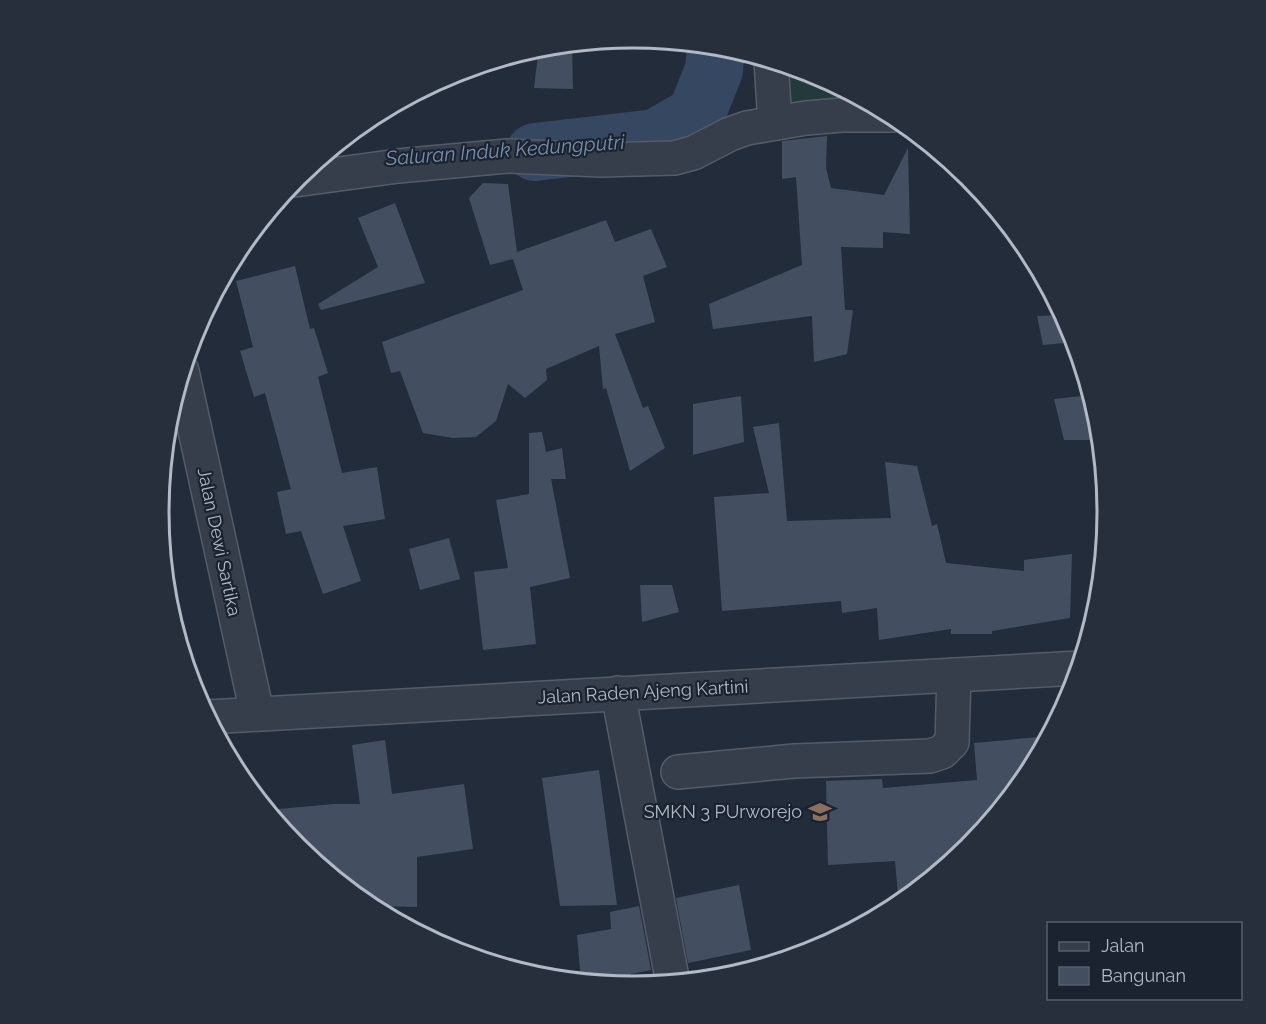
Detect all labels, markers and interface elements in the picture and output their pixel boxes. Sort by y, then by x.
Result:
water label: Saluran Induk Kedungputri [384,130,626,170]
street label: Jalan Dewi Sartika [194,466,245,618]
street label: Jalan Raden Ajeng Kartini [537,675,749,708]
school or university icon: SMKN 3 PUrworejo [807,799,833,825]
place label: SMKN 3 PUrworejo [644,801,802,822]
legend [1047,922,1242,1000]
text: Jalan [1101,935,1145,956]
text: Bangunan [1101,965,1186,986]

